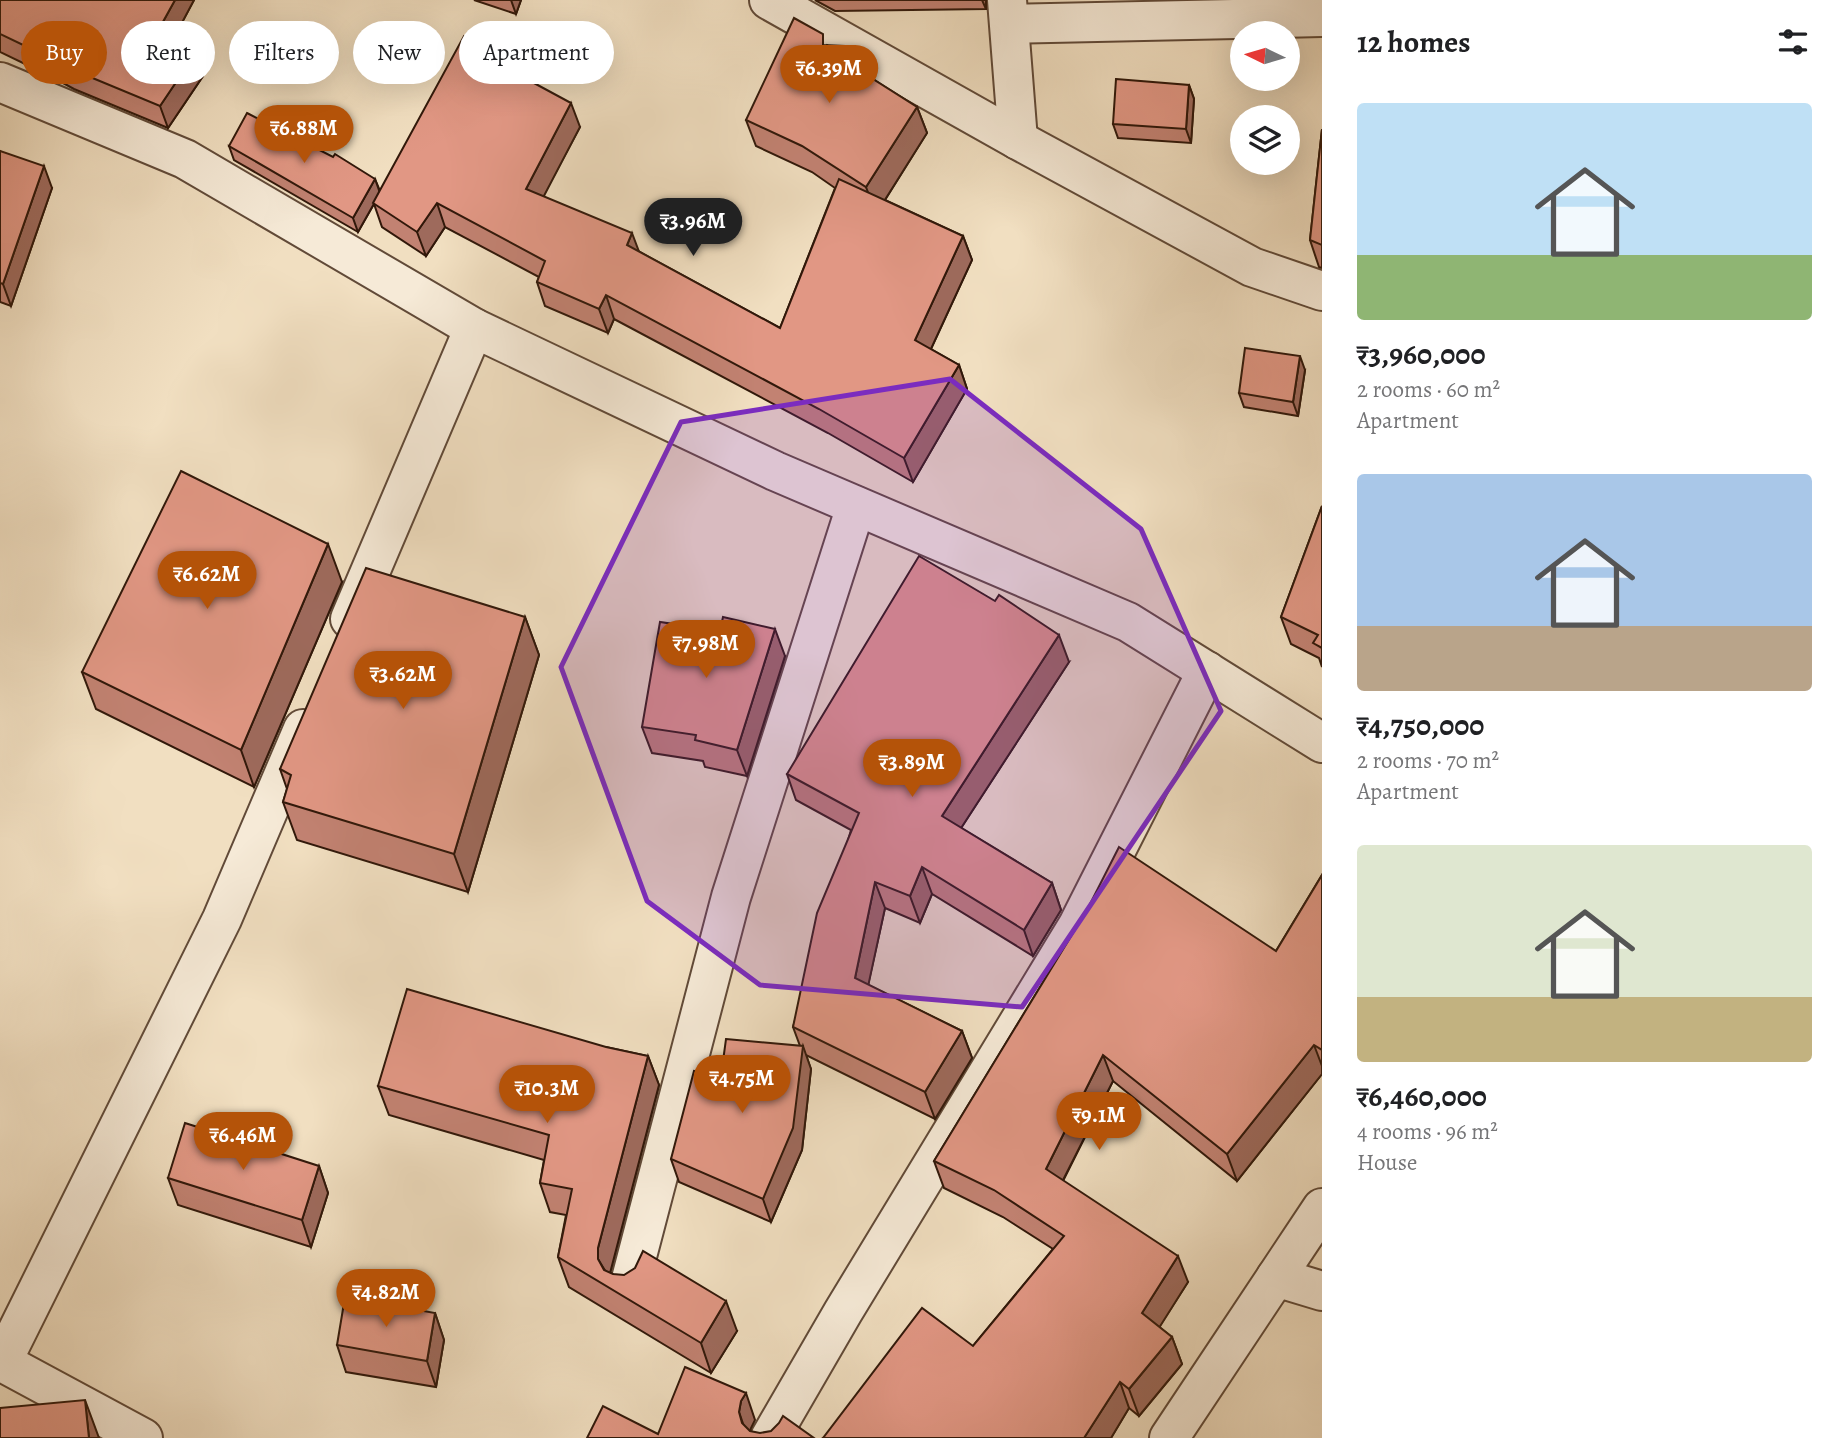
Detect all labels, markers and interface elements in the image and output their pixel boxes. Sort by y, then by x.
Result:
chip: Buy [21,21,107,84]
chip: Rent [121,21,215,84]
chip: Filters [229,21,339,84]
chip: New [353,21,445,84]
chip: Apartment [459,21,614,84]
north arrow [1230,21,1300,91]
map controls [1230,21,1300,175]
text: 12 homes [1357,22,1470,62]
icon: filters [1774,23,1812,61]
pin: ₹6.39M [772,46,886,105]
text: ₹6.39M [796,52,862,83]
button: layers [1230,105,1300,175]
pin: ₹6.88M [247,106,361,165]
text: ₹6.88M [270,112,338,143]
icon: home [1522,149,1648,275]
pin: ₹3.96M [636,198,750,258]
text: ₹3.96M [660,205,726,236]
text: ₹3,960,000 [1357,334,1486,374]
text: 2 rooms · 60 m² [1357,374,1500,405]
text: Apartment [1357,405,1459,436]
icon: home [1522,520,1648,646]
pin: ₹6.62M [150,552,264,611]
text: ₹6.62M [174,558,240,589]
pin: ₹7.98M [649,620,763,680]
text: ₹7.98M [673,627,739,658]
pin: ₹3.62M [346,652,460,711]
text: ₹3.62M [370,658,436,689]
text: ₹4,750,000 [1357,705,1484,745]
pin: ₹3.89M [855,740,969,799]
text: 2 rooms · 70 m² [1357,745,1499,776]
text: ₹3.89M [879,746,945,777]
text: Apartment [1357,776,1459,807]
icon: home [1522,891,1648,1017]
pin: ₹4.75M [685,1056,799,1115]
text: ₹4.75M [710,1062,774,1093]
pin: ₹10.3M [490,1066,604,1125]
text: ₹10.3M [515,1072,579,1103]
text: ₹6,460,000 [1357,1076,1487,1116]
pin: ₹9.1M [1050,1092,1148,1152]
text: ₹9.1M [1072,1099,1126,1130]
pin: ₹6.46M [186,1112,300,1172]
text: 4 rooms · 96 m² [1357,1116,1498,1147]
text: ₹6.46M [210,1119,276,1150]
text: House [1357,1147,1417,1178]
pin: ₹4.82M [329,1270,443,1329]
text: ₹4.82M [352,1276,420,1307]

